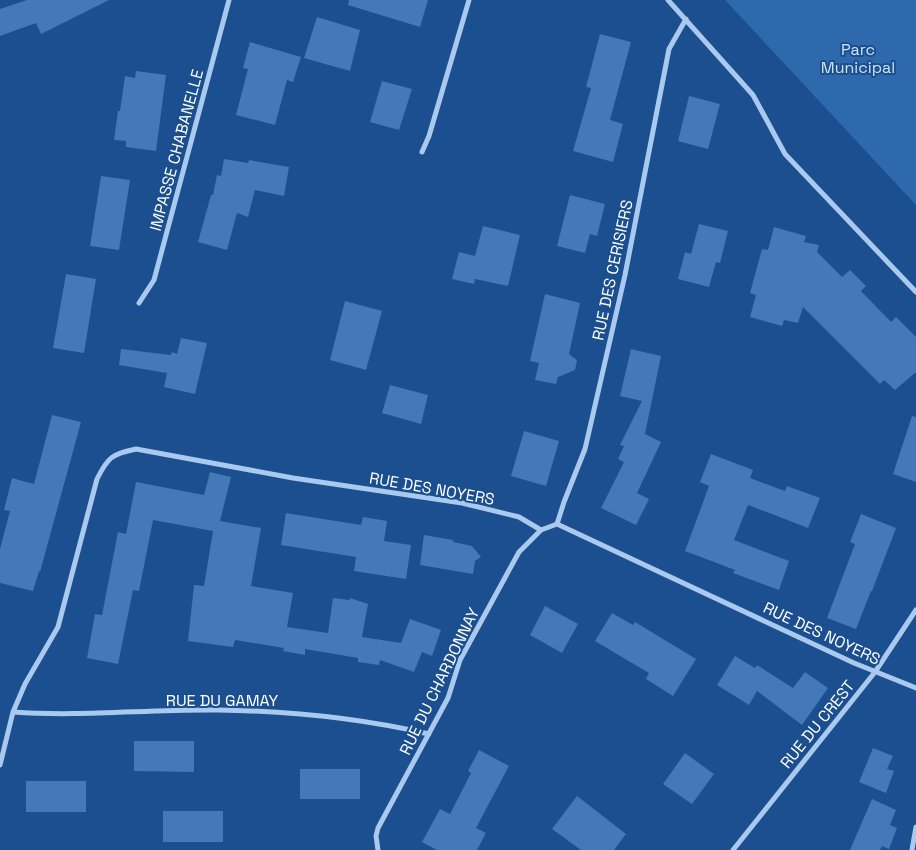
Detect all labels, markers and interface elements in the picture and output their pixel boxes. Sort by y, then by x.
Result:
park label: Parc Municipal [821,39,895,78]
street label: IMPASSE CHABANELLE [145,67,208,233]
street label: RUE DES CERISIERS [587,198,638,342]
street label: RUE DES NOYERS [368,467,496,510]
street label: RUE DES NOYERS [760,597,884,670]
street label: RUE DU CHARDONNAY [395,604,484,758]
street label: RUE DU CREST [775,676,859,773]
street label: RUE DU GAMAY [166,690,278,711]

